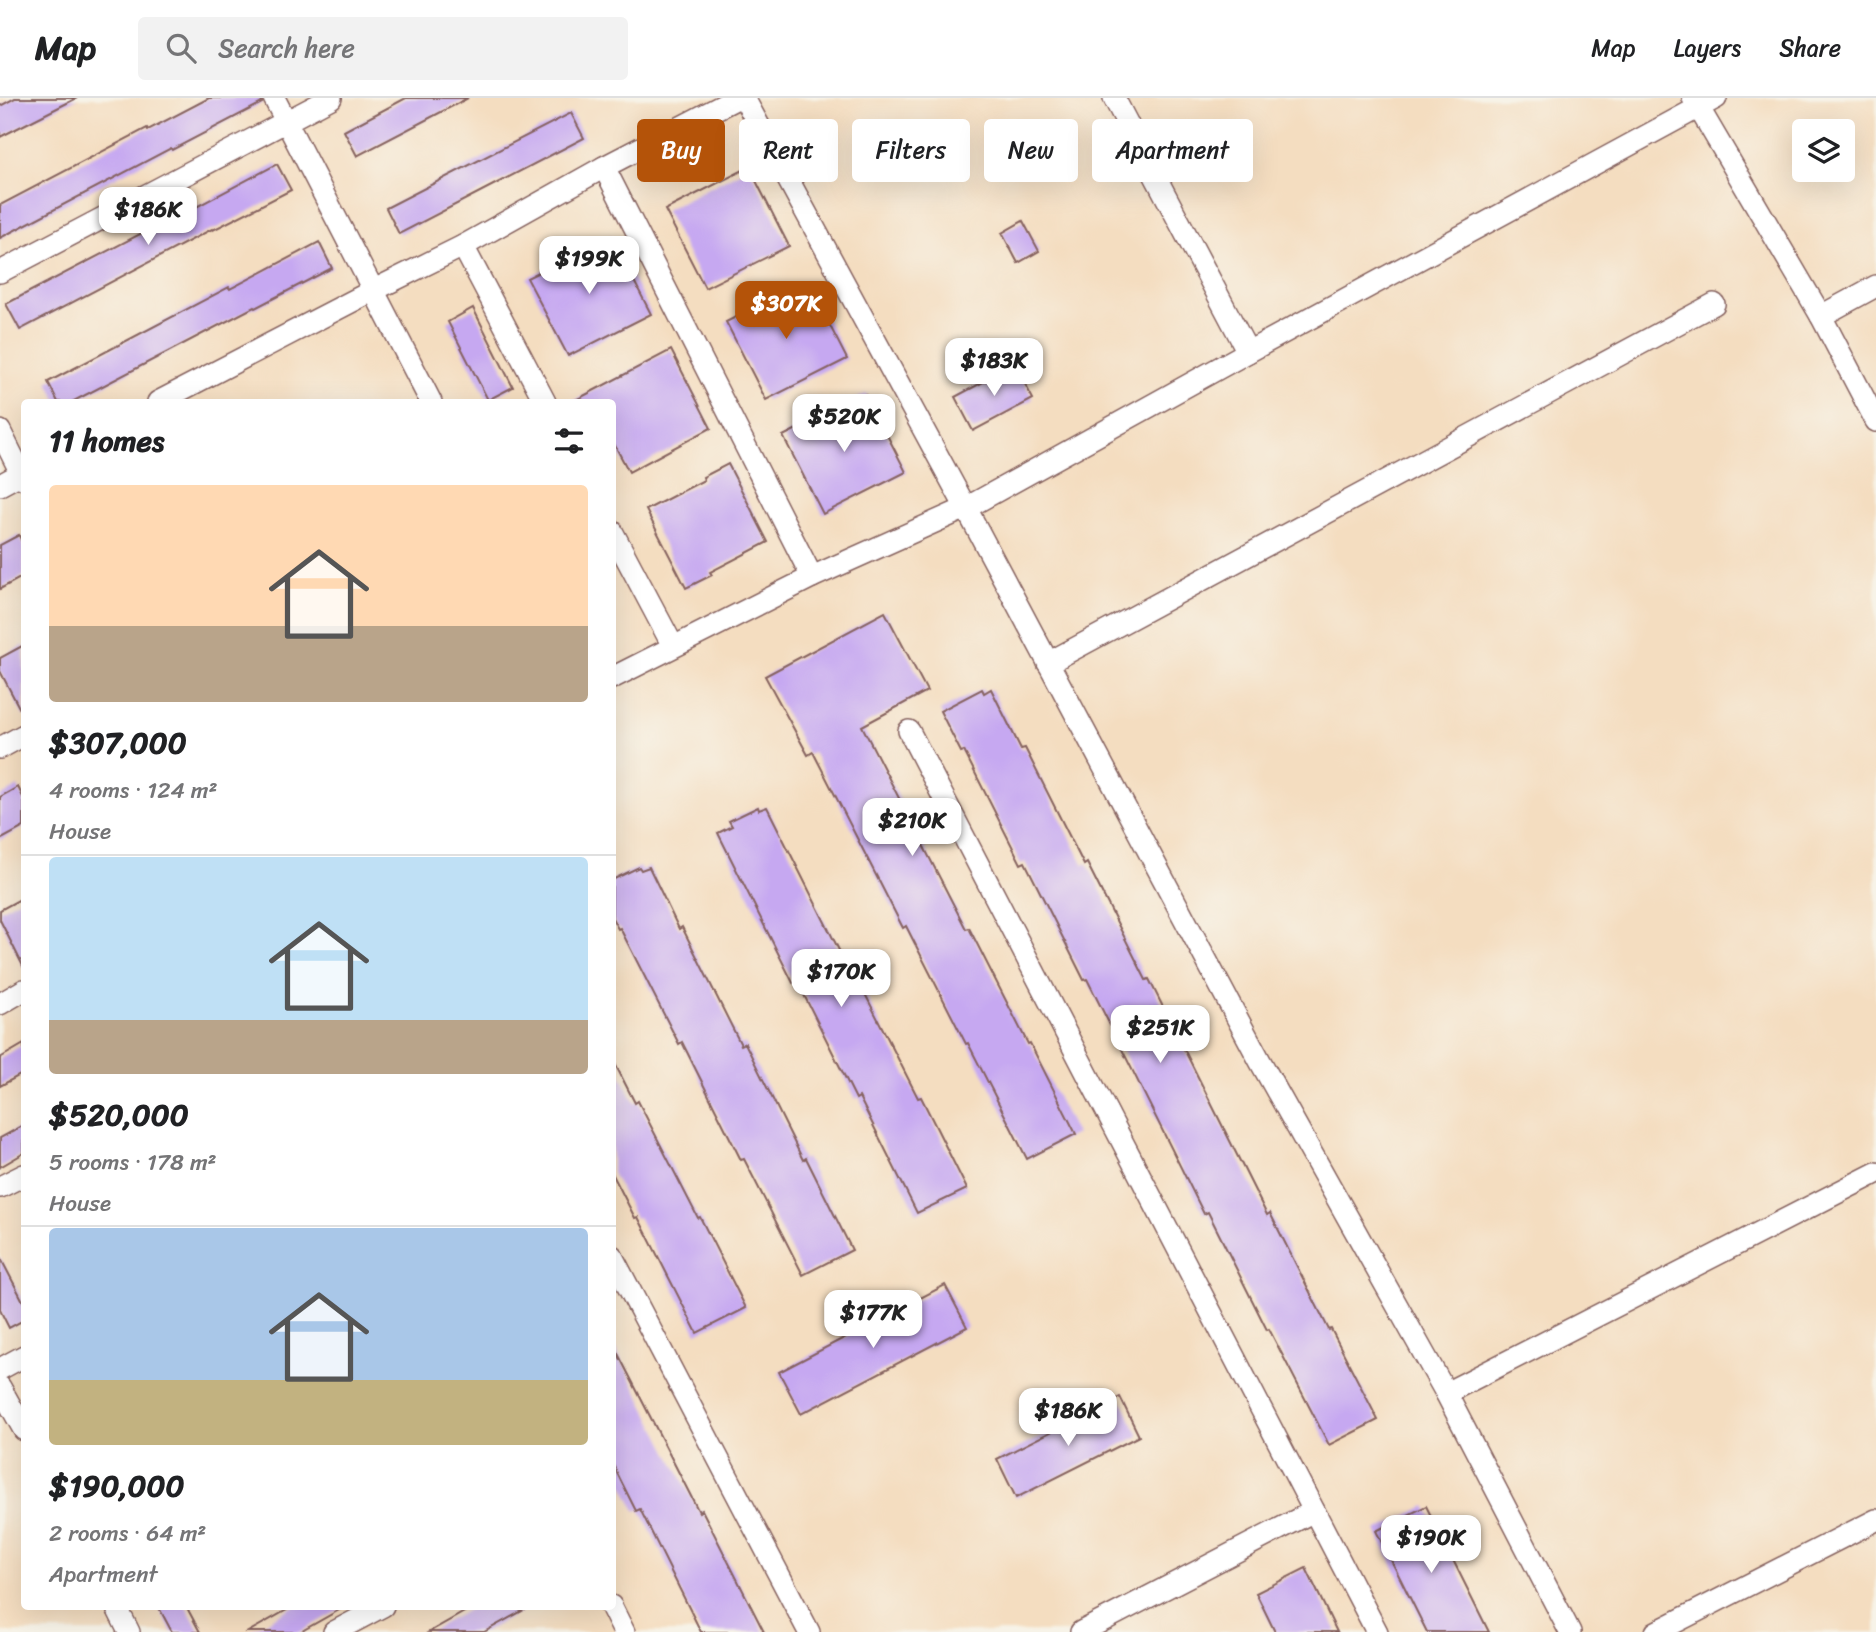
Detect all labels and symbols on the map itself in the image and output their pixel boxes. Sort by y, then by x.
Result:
pin: $186K [99,188,197,247]
pin: $199K [540,236,638,296]
pin: $307K [737,282,835,341]
pin: $183K [945,338,1043,398]
pin: $520K [795,394,893,454]
pin: $210K [863,798,961,858]
pin: $170K [792,950,890,1009]
pin: $251K [1111,1006,1209,1065]
pin: $177K [824,1290,922,1350]
pin: $186K [1019,1388,1117,1448]
pin: $190K [1382,1516,1480,1575]

